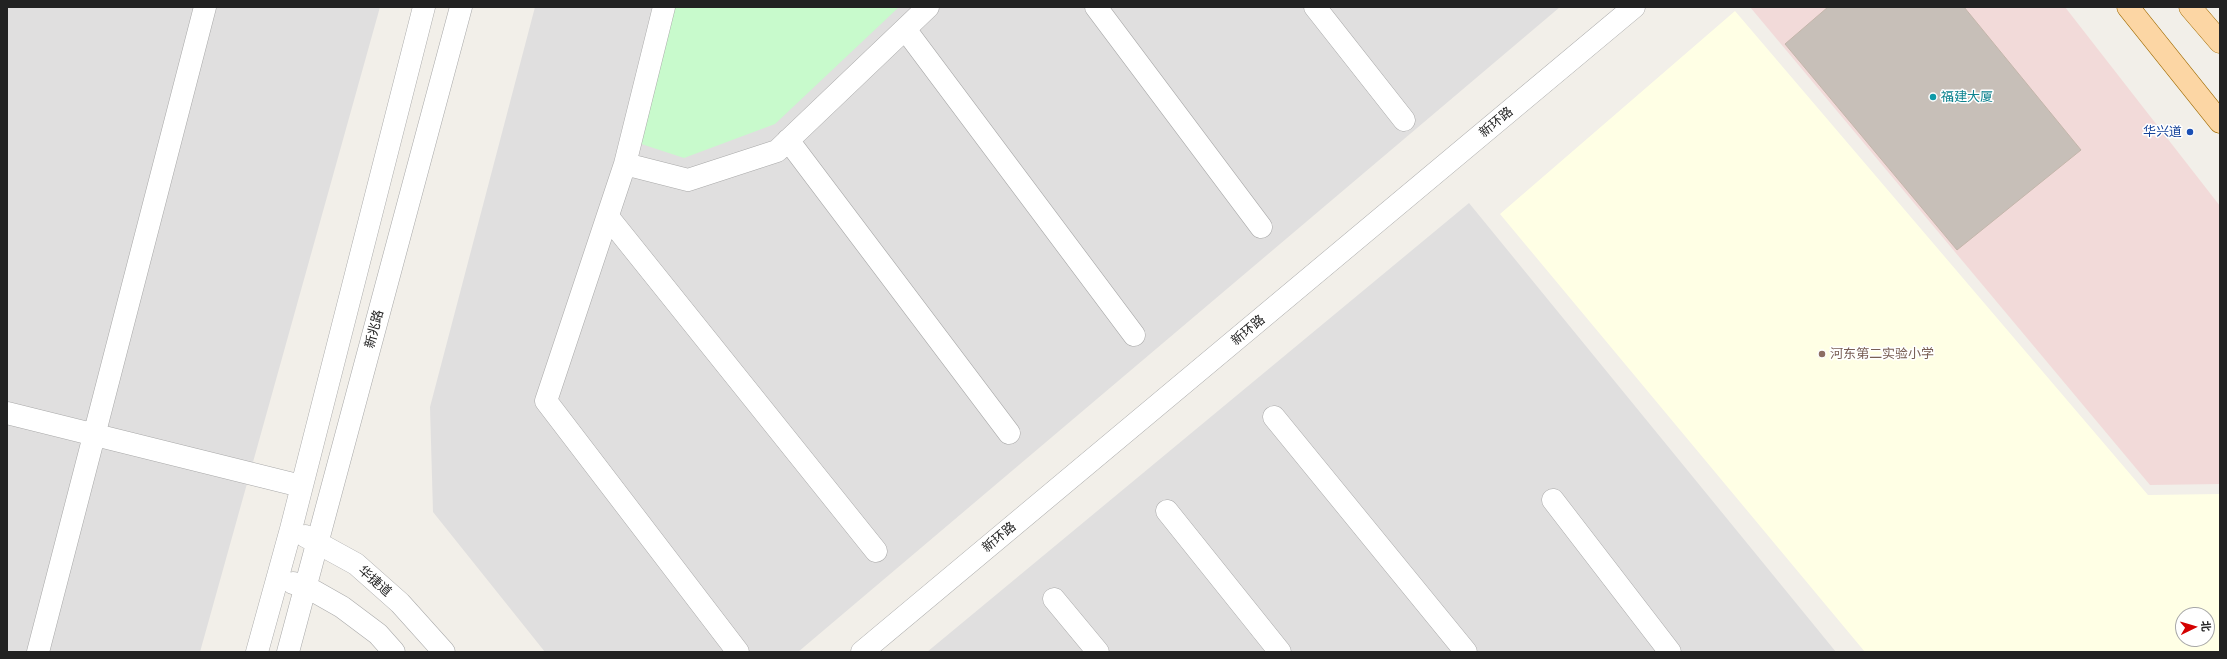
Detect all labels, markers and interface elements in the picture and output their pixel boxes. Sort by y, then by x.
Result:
place label: 福建大厦 [1941,89,1993,105]
marker: 福建大厦 [1928,92,1938,102]
street label: 新环路 [1476,103,1516,141]
place label: 华兴道 [2143,124,2182,140]
marker: 华兴道 [2185,127,2195,137]
street label: 新兆路 [361,308,387,350]
street label: 新环路 [1228,311,1268,349]
place label: 河东第二实验小学 [1830,346,1934,362]
marker: 河东第二实验小学 [1817,349,1827,359]
street label: 新环路 [979,518,1019,556]
street label: 华捷道 [355,562,395,600]
north arrow [2175,607,2215,647]
text: 北 [2200,620,2213,632]

